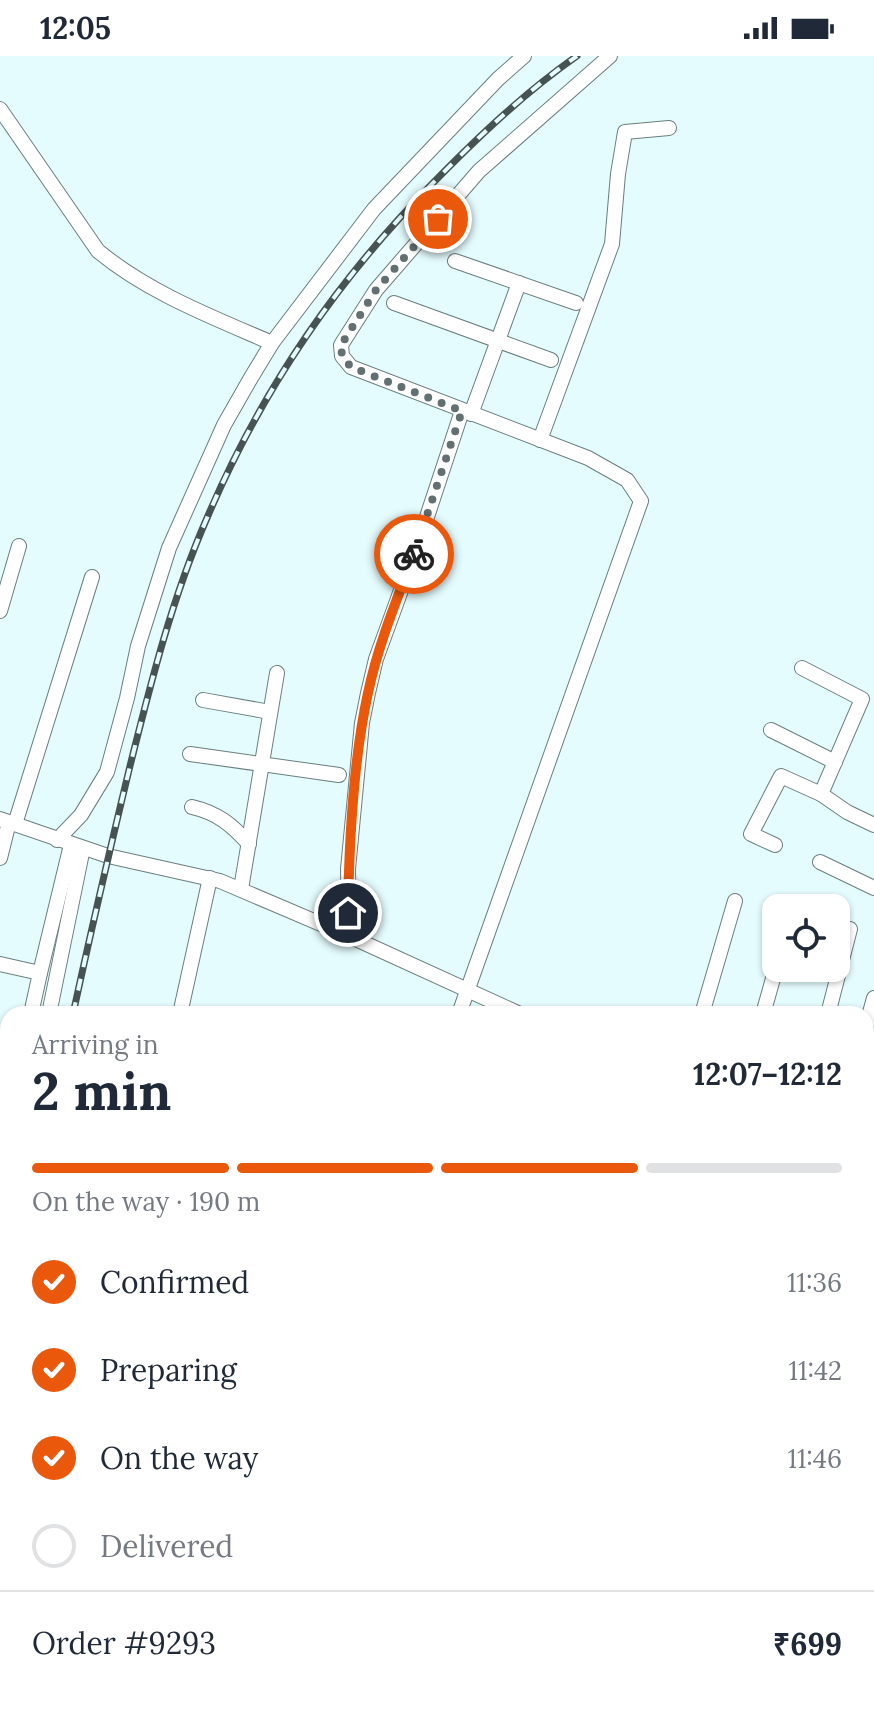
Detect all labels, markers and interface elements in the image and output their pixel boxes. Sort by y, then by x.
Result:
text: 12:05 [40,9,111,47]
pin [404,185,472,253]
icon: bag [416,197,460,241]
courier [374,514,454,594]
icon: bike [392,532,436,576]
pin [314,879,382,947]
icon: home [326,891,370,935]
map controls [762,894,850,982]
button: locate [762,894,850,982]
text: Arriving in [32,1028,159,1061]
text: 12:07–12:12 [693,1055,842,1093]
text: 2 min [32,1058,171,1124]
text: On the way · 190 m [32,1185,260,1218]
icon: check [32,1260,76,1304]
text: Confirmed [100,1263,249,1301]
text: 11:36 [787,1266,842,1299]
icon: check [32,1348,76,1392]
text: Preparing [100,1351,237,1389]
text: 11:42 [789,1354,842,1387]
icon: check [32,1436,76,1480]
text: On the way [100,1439,258,1477]
text: 11:46 [787,1442,842,1475]
text: Delivered [100,1527,233,1565]
text: Order #9293 [32,1624,216,1662]
text: ₹699 [773,1625,842,1663]

